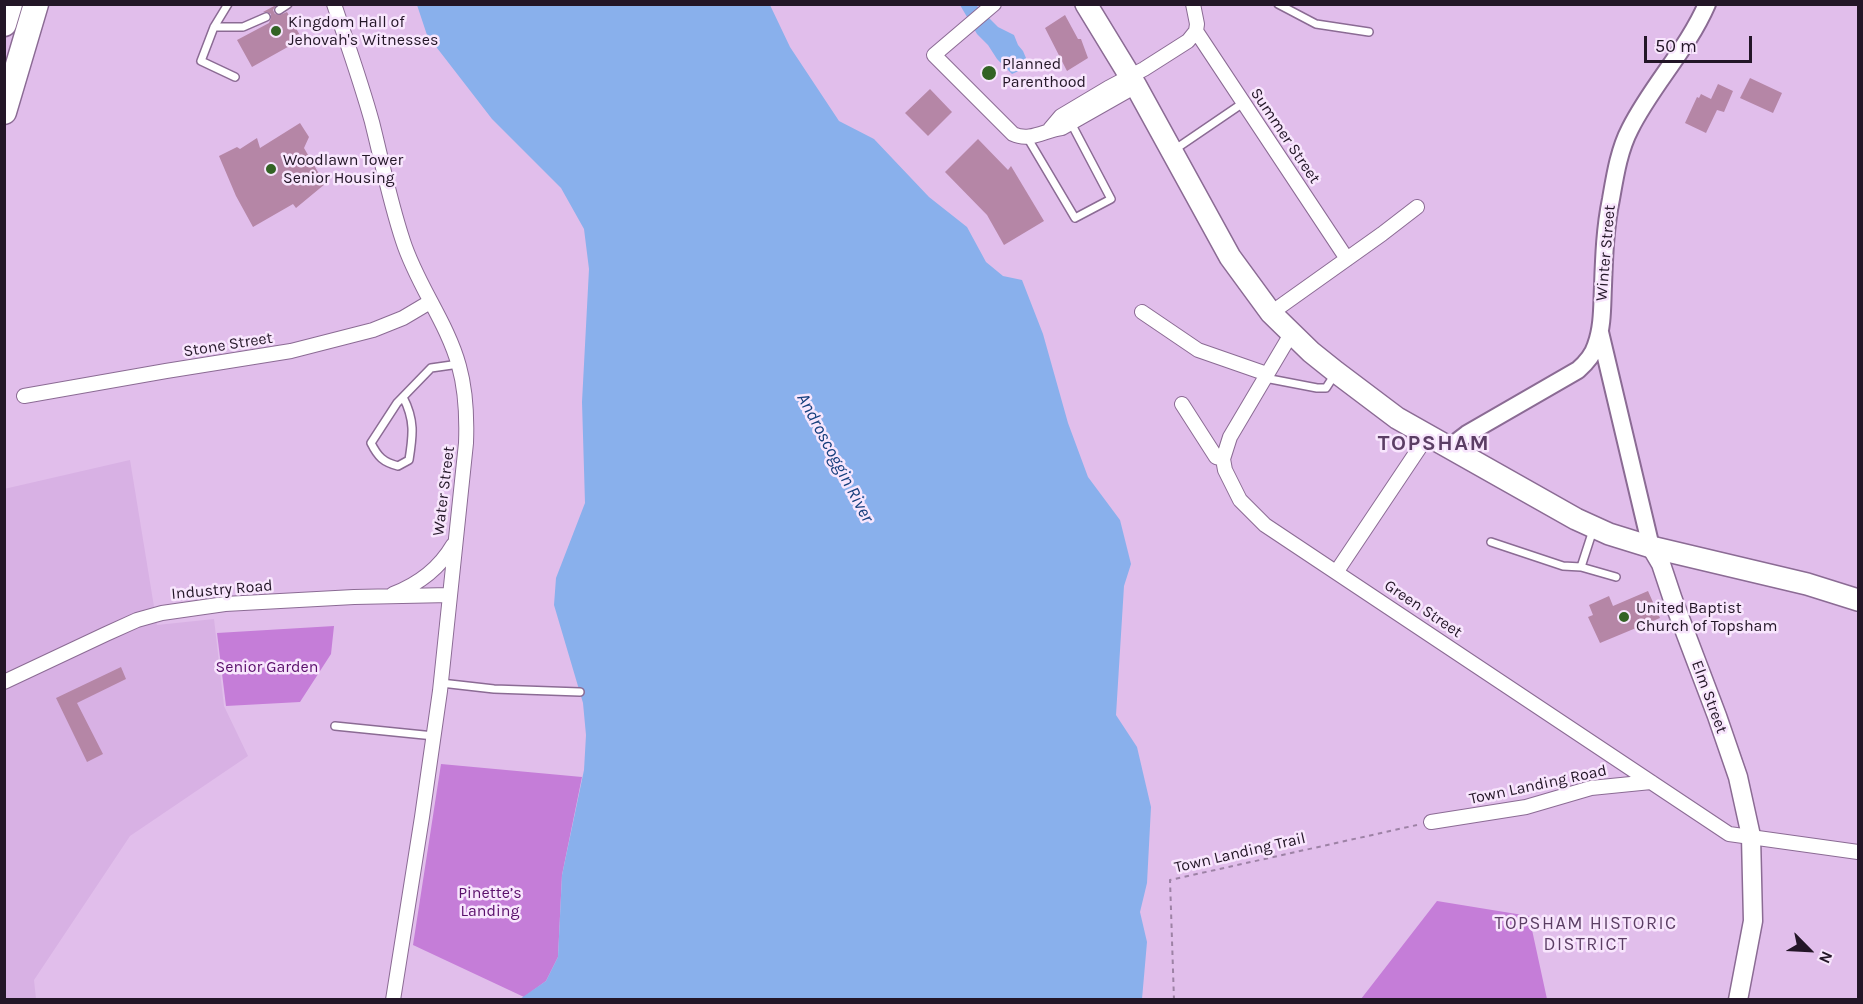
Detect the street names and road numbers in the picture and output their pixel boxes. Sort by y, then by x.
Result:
street label: Summer Street [1246,85,1324,187]
street label: Winter Street [1592,204,1620,302]
street label: Stone Street [182,328,274,362]
street label: Water Street [429,445,459,537]
street label: Industry Road [171,576,273,604]
street label: Green Street [1380,576,1466,642]
street label: Elm Street [1687,658,1731,736]
street label: Town Landing Road [1468,761,1608,809]
street label: Town Landing Trail [1173,829,1307,877]

